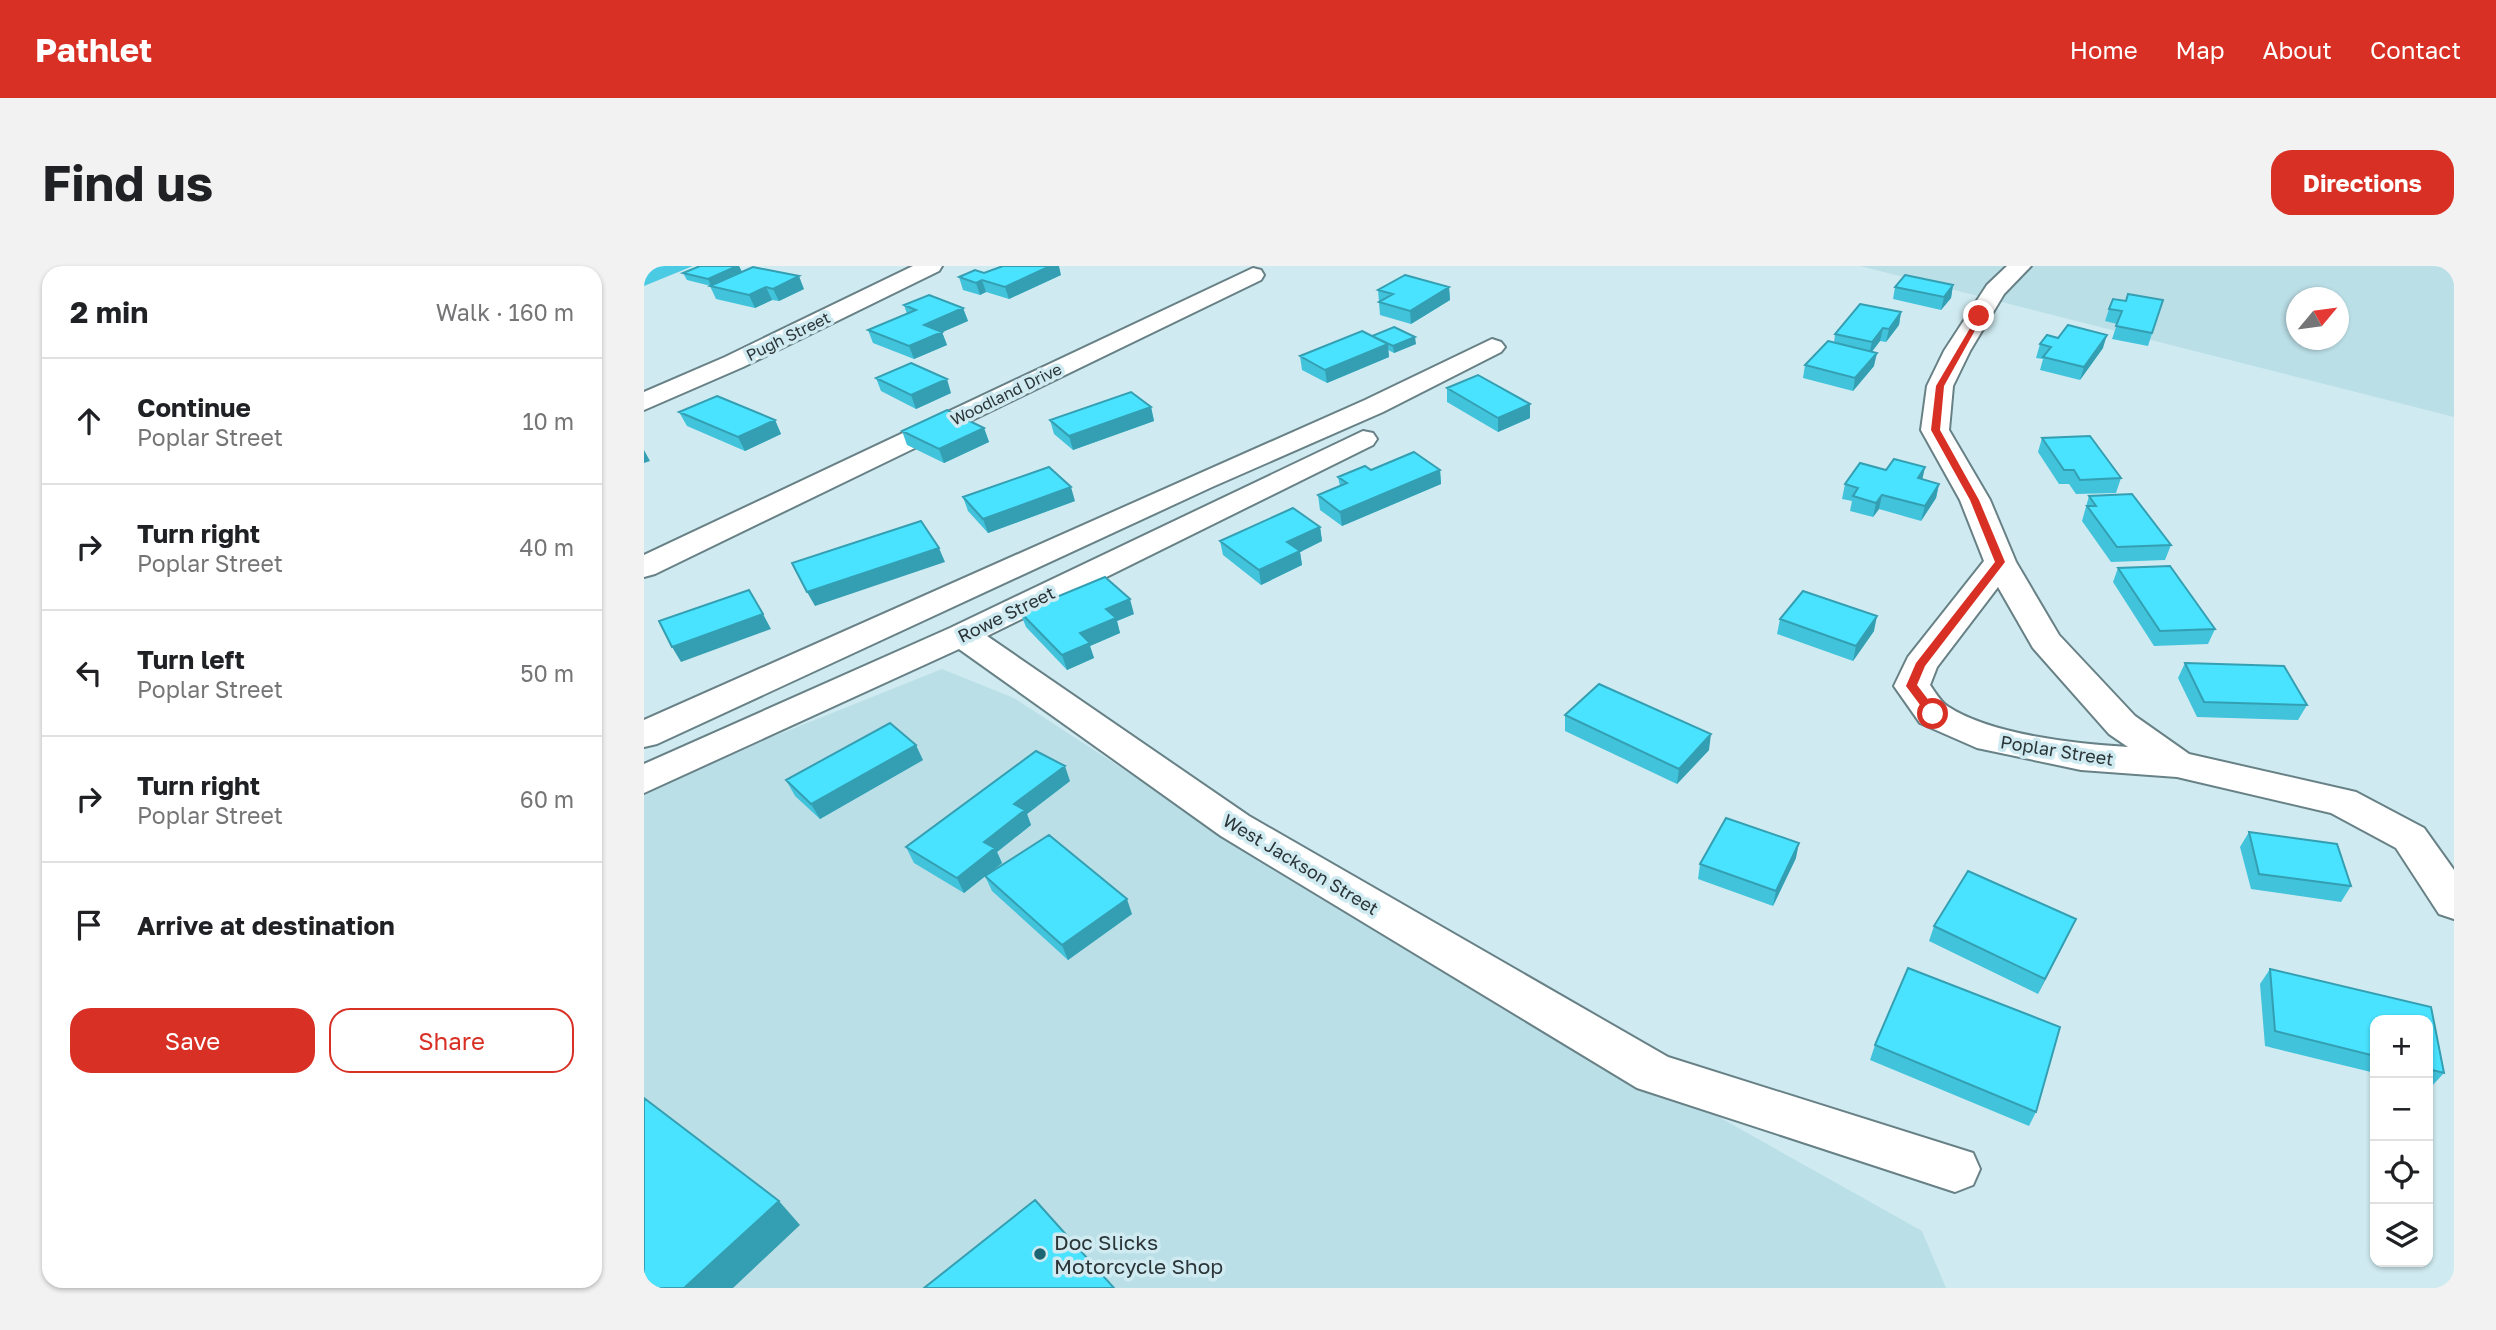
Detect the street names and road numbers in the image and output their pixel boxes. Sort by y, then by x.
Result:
street label: Pugh Street [743,307,833,365]
street label: Woodland Drive [947,358,1065,430]
street label: Rowe Street [954,581,1058,647]
street label: Poplar Street [1999,730,2115,770]
street label: West Jackson Street [1219,809,1383,919]

